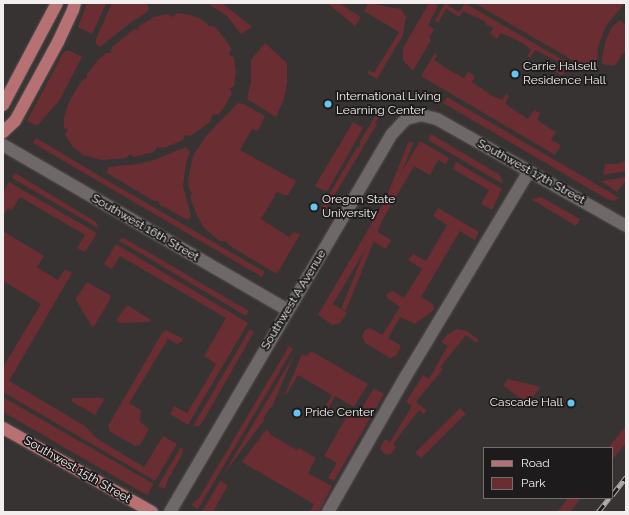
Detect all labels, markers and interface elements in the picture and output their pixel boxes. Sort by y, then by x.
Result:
place label: Carrie Halsell Residence Hall [523,60,606,88]
marker: Carrie Halsell Residence Hall [510,69,520,79]
place label: International Living Learning Center [336,90,441,118]
marker: International Living Learning Center [323,99,333,109]
street label: Southwest 17th Street [475,136,587,208]
street label: Southwest 16th Street [89,191,201,265]
place label: Oregon State University [322,193,395,221]
marker: Oregon State University [309,202,319,212]
street label: Southwest A Avenue [258,247,330,353]
place label: Cascade Hall [490,396,563,410]
marker: Cascade Hall [566,398,576,408]
place label: Pride Center [305,406,374,420]
marker: Pride Center [292,408,302,418]
street label: Southwest 15th Street [21,434,133,506]
legend [483,447,613,499]
text: Road [521,456,550,470]
text: Park [521,476,546,490]

